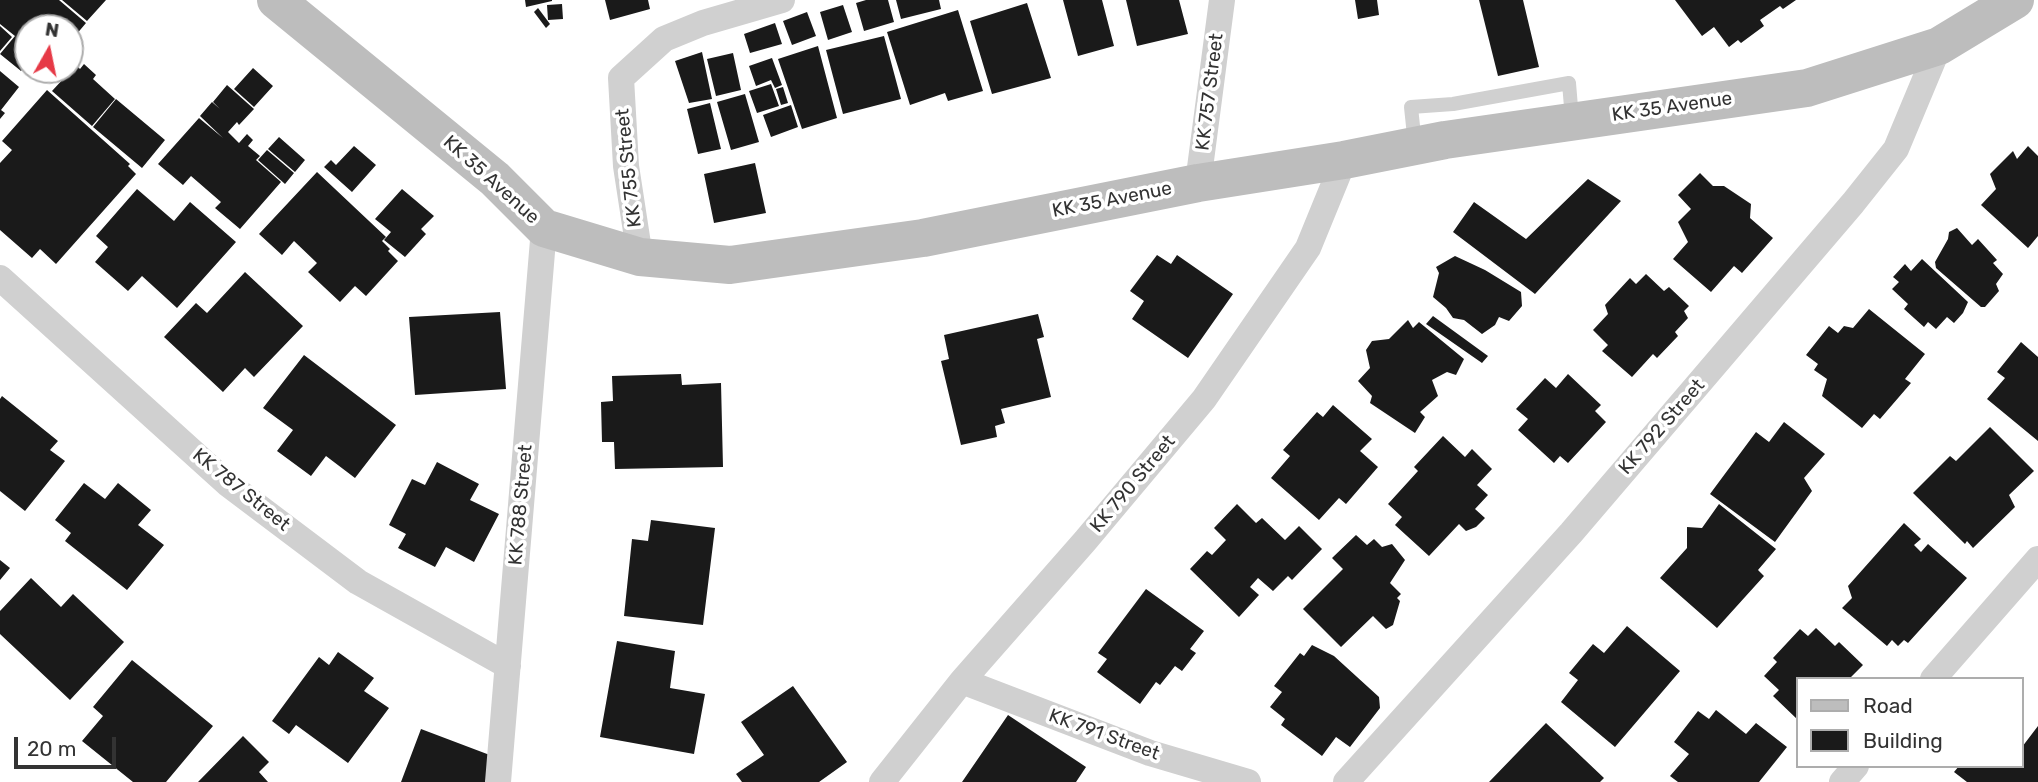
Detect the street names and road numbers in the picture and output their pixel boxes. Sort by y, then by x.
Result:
street label: KK 757 Street [1192,32,1228,152]
street label: KK 35 Avenue [1610,87,1734,127]
street label: KK 755 Street [611,107,647,229]
street label: KK 35 Avenue [438,131,544,229]
street label: KK 35 Avenue [1050,177,1174,223]
street label: KK 792 Street [1614,375,1710,479]
street label: KK 790 Street [1086,431,1180,537]
street label: KK 787 Street [188,444,294,536]
street label: KK 788 Street [504,444,538,566]
street label: KK 791 Street [1045,704,1163,766]

